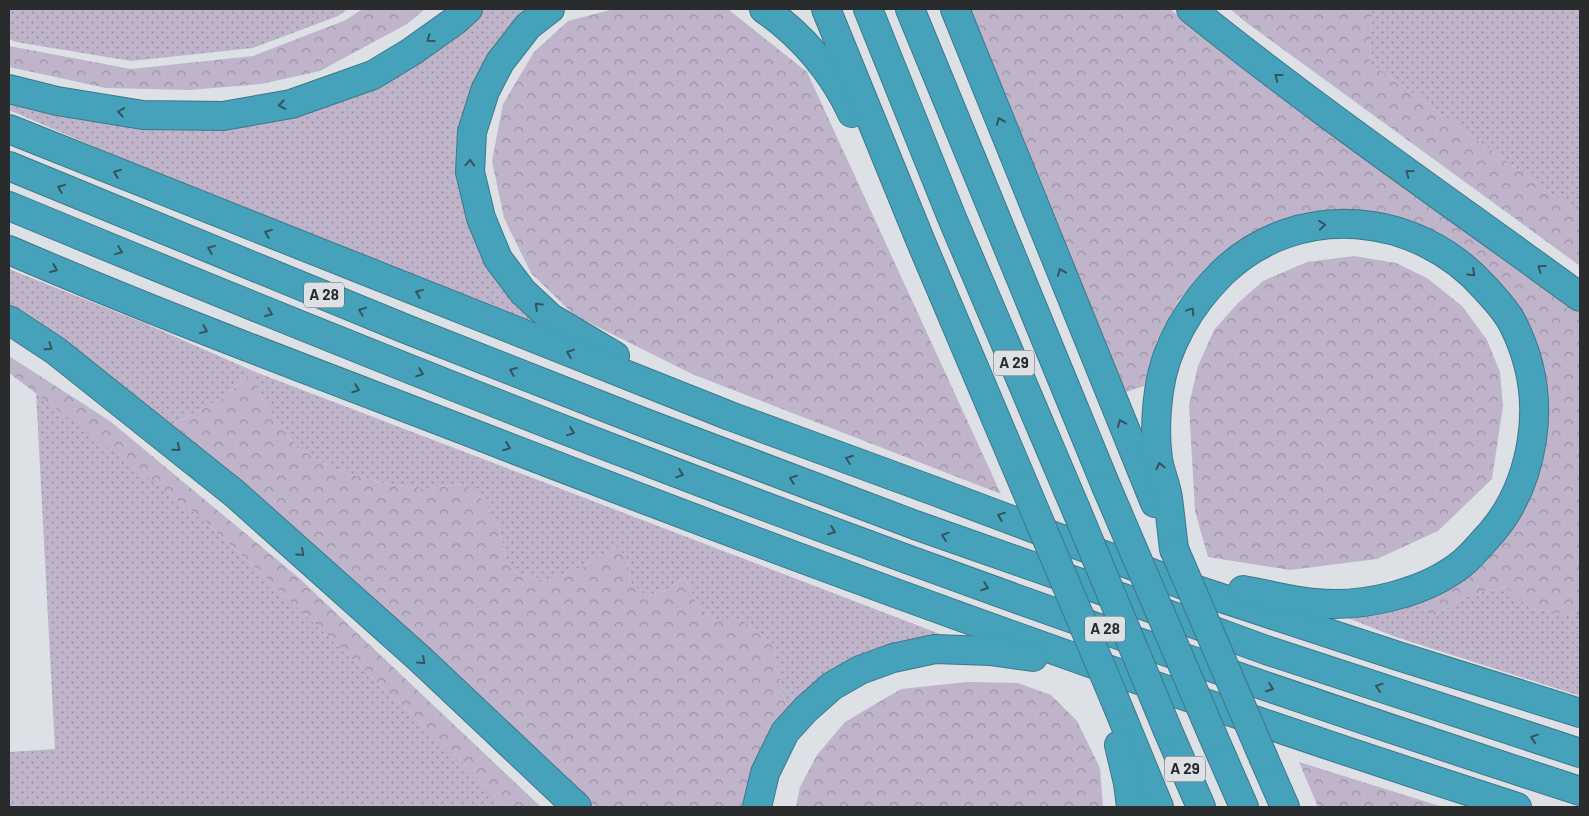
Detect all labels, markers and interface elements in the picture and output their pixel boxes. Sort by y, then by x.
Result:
one-way arrow [426,33,435,42]
one-way arrow [1274,74,1284,83]
one-way arrow [278,100,287,110]
one-way arrow [117,107,126,117]
one-way arrow [996,117,1007,126]
one-way arrow [465,159,476,167]
one-way arrow [113,169,122,179]
one-way arrow [1406,170,1415,179]
one-way arrow [57,184,66,194]
one-way arrow [1319,220,1327,231]
one-way arrow [264,229,273,240]
one-way arrow [207,245,216,256]
one-way arrow [114,246,122,256]
one-way arrow [49,264,57,274]
one-way arrow [1537,265,1547,274]
one-way arrow [1057,268,1067,277]
one-way arrow [1466,268,1475,277]
road number: A 28 [304,282,344,308]
one-way arrow [415,289,424,300]
one-way arrow [535,303,544,312]
one-way arrow [264,306,273,317]
one-way arrow [358,306,367,317]
one-way arrow [1185,308,1194,317]
one-way arrow [200,324,208,334]
one-way arrow [44,341,53,350]
one-way arrow [566,349,575,359]
road number: A 29 [994,350,1034,376]
one-way arrow [415,367,424,377]
one-way arrow [509,367,518,377]
one-way arrow [351,382,360,393]
one-way arrow [1117,419,1128,428]
one-way arrow [566,426,575,437]
one-way arrow [503,441,511,451]
one-way arrow [171,442,180,450]
one-way arrow [845,455,853,465]
one-way arrow [1155,462,1166,471]
one-way arrow [675,468,684,478]
one-way arrow [789,475,798,485]
one-way arrow [997,512,1006,522]
one-way arrow [827,525,836,535]
one-way arrow [941,532,950,542]
one-way arrow [295,547,304,556]
one-way arrow [980,581,989,591]
road number: A 28 [1085,616,1125,642]
one-way arrow [416,655,425,664]
one-way arrow [1265,682,1274,692]
one-way arrow [1376,683,1384,693]
one-way arrow [1530,733,1539,743]
road number: A 29 [1165,756,1205,782]

